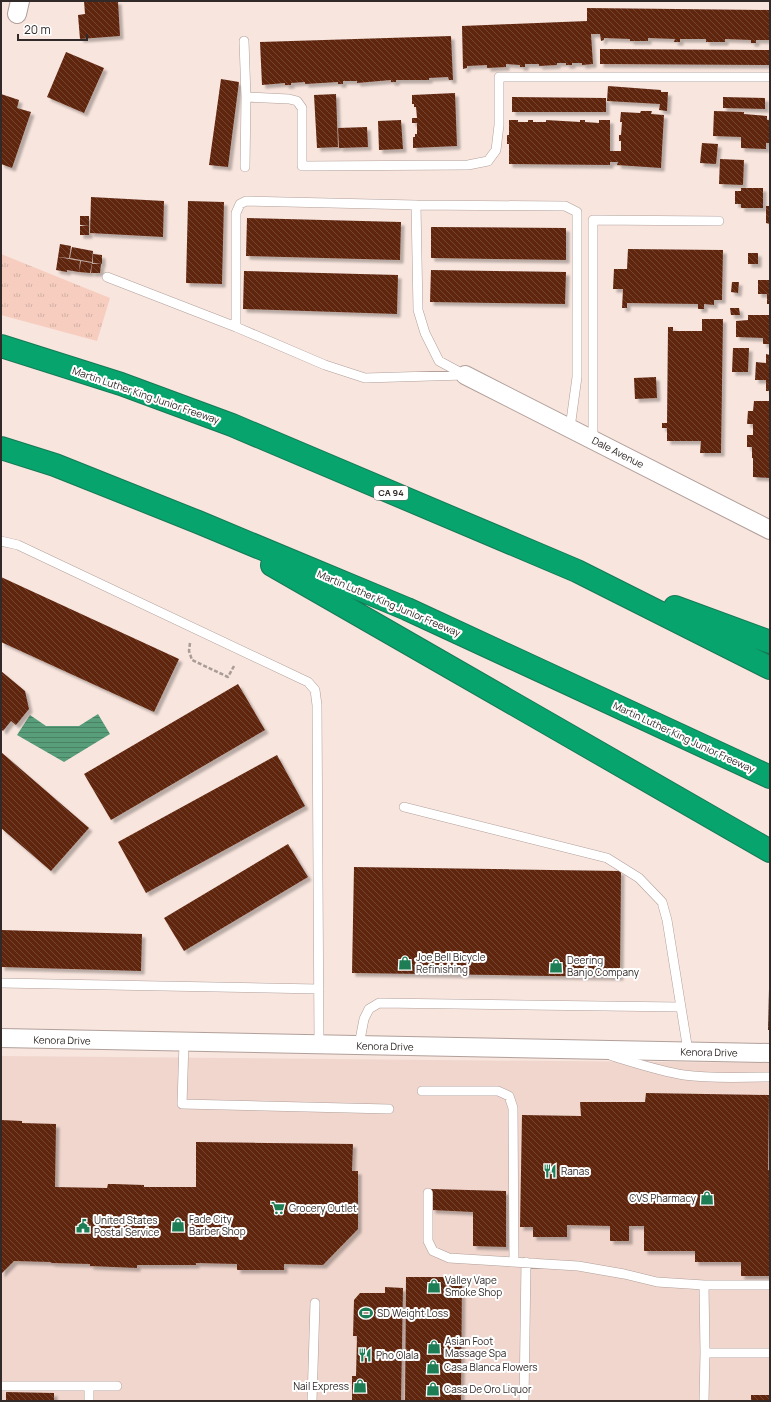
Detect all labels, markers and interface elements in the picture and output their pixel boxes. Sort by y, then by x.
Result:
scale bar [18,16,87,42]
text: 20 m [24,21,51,38]
street label: Martin Luther King Junior Freeway [71,363,222,427]
street label: Dale Avenue [590,433,647,471]
road number: CA 94 [374,486,408,500]
street label: Martin Luther King Junior Freeway [315,566,464,640]
street label: Martin Luther King Junior Freeway [611,698,758,776]
place label: Joe Bell Bicycle Refinishing [416,950,486,976]
place label: Deering Banjo Company [567,953,640,979]
shop icon: Joe Bell Bicycle Refinishing [397,955,413,971]
shop icon: Deering Banjo Company [548,958,564,974]
street label: Kenora Drive [33,1033,91,1048]
street label: Kenora Drive [356,1039,414,1054]
street label: Kenora Drive [680,1045,738,1060]
restaurant icon: Ranas [542,1163,558,1179]
place label: Ranas [561,1164,590,1178]
shop icon: CVS Pharmacy [699,1190,715,1206]
place label: CVS Pharmacy [629,1191,697,1205]
supermarket icon: Grocery Outlet [270,1200,286,1216]
place label: Grocery Outlet [289,1201,357,1215]
place label: Fade City Barber Shop [189,1212,246,1238]
place label: United States Postal Service [94,1213,159,1239]
shop icon: Fade City Barber Shop [170,1217,186,1233]
public building icon: United States Postal Service [75,1218,91,1234]
place label: Valley Vape Smoke Shop [445,1273,502,1299]
shop icon: Valley Vape Smoke Shop [426,1278,442,1294]
sports icon: SD Weight Loss [358,1305,374,1321]
place label: SD Weight Loss [377,1306,448,1320]
place label: Asian Foot Massage Spa [445,1334,506,1360]
shop icon: Asian Foot Massage Spa [426,1339,442,1355]
restaurant icon: Pho Olala [357,1347,373,1363]
place label: Pho Olala [376,1348,419,1362]
shop icon: Casa Blanca Flowers [425,1359,441,1375]
place label: Casa Blanca Flowers [444,1360,538,1374]
shop icon: Nail Express [352,1378,368,1394]
place label: Nail Express [293,1379,349,1393]
shop icon: Casa De Oro Liquor [425,1381,441,1397]
place label: Casa De Oro Liquor [444,1382,532,1396]

